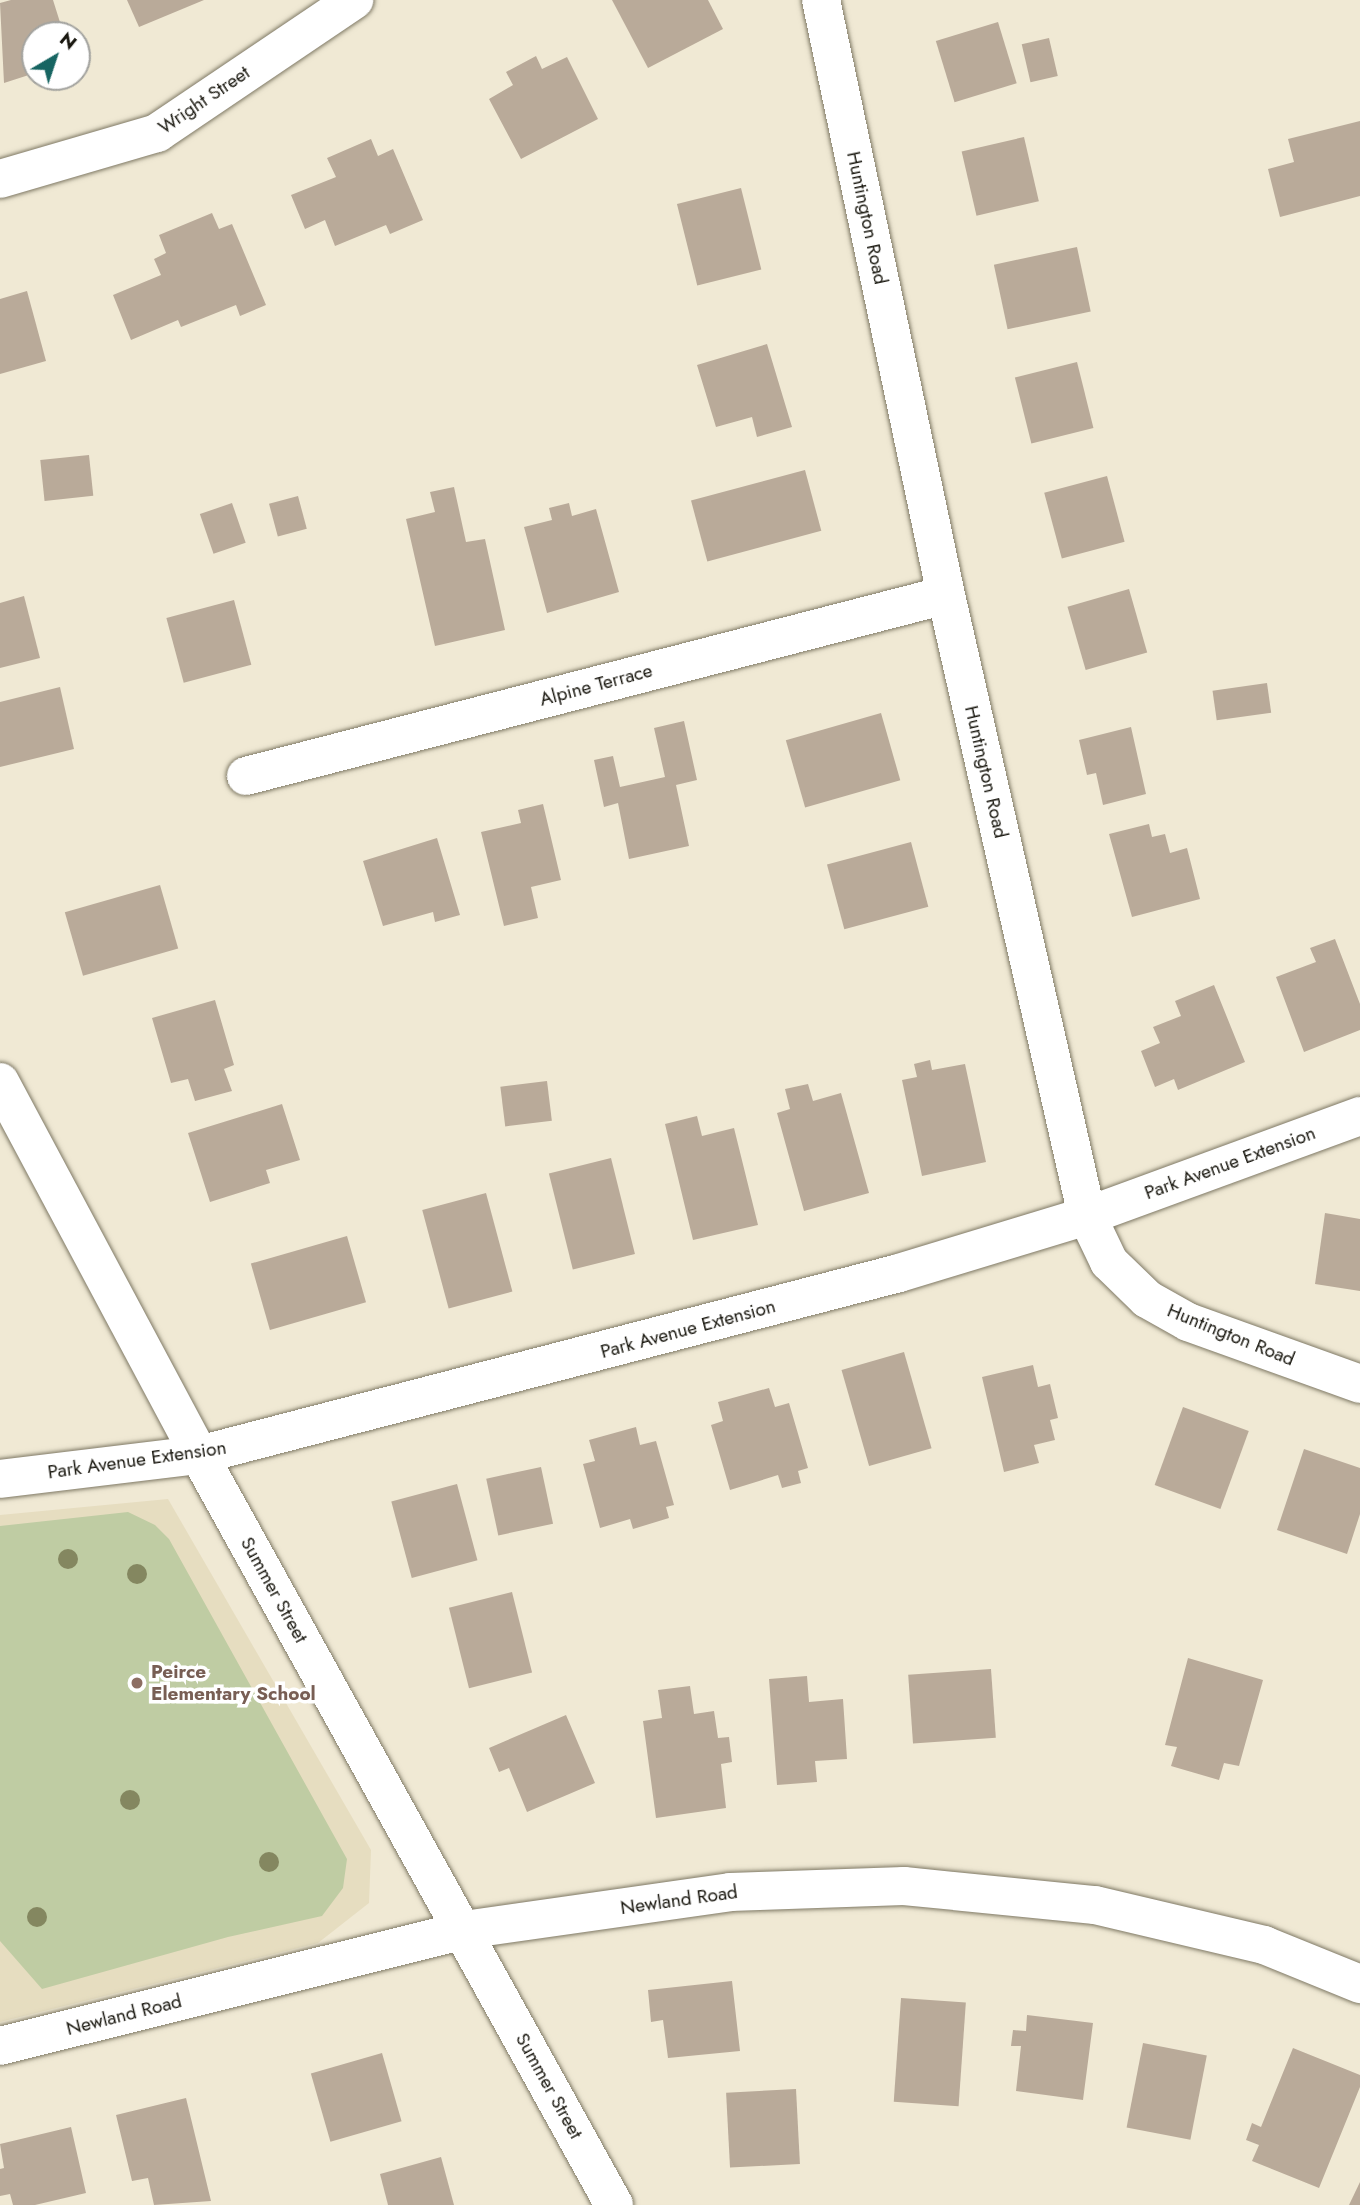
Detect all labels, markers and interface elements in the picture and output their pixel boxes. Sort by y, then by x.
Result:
north arrow [21,21,91,91]
text: N [54,26,83,56]
street label: Wright Street [154,61,254,139]
street label: Huntington Road [842,149,892,287]
street label: Alpine Terrace [537,659,655,711]
street label: Huntington Road [960,703,1012,841]
street label: Park Avenue Extension [1141,1121,1319,1205]
street label: Park Avenue Extension [598,1295,778,1363]
street label: Huntington Road [1164,1299,1298,1371]
street label: Park Avenue Extension [46,1436,228,1484]
street label: Summer Street [236,1533,312,1647]
place label: Peirce Elementary School [151,1661,316,1705]
marker: Peirce Elementary School [129,1675,145,1691]
street label: Newland Road [619,1880,739,1920]
street label: Newland Road [64,1990,184,2040]
street label: Summer Street [511,2029,587,2143]

